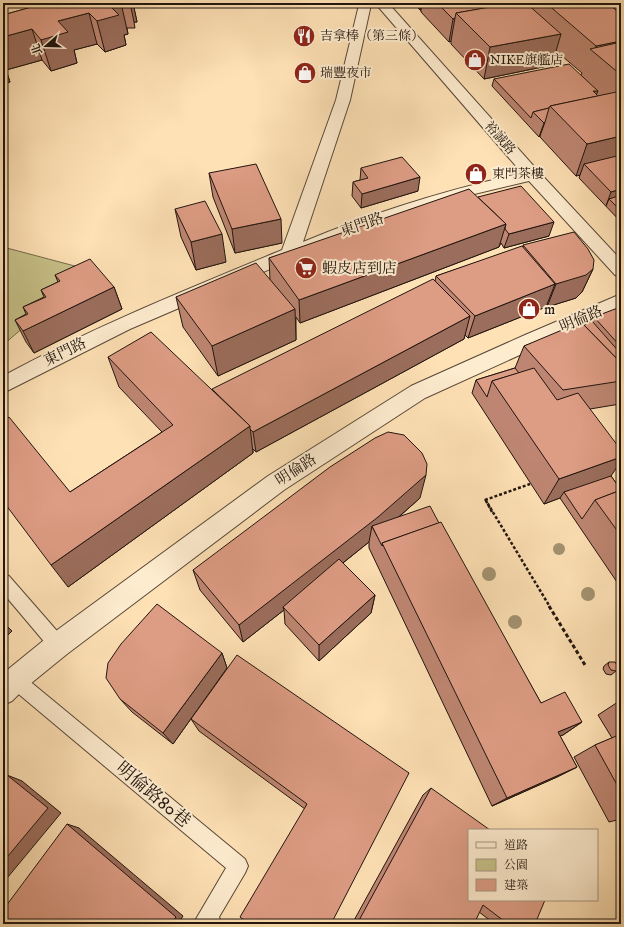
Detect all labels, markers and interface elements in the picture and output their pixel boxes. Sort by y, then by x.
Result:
restaurant icon: 吉拿棒（第三條） [291,23,317,49]
north arrow [26,26,66,66]
place label: 吉拿棒（第三條） [320,28,424,44]
text: 北 [29,42,46,57]
shop icon: NIKE旗艦店 [462,47,488,73]
place label: NIKE旗艦店 [490,52,563,68]
shop icon: 瑞豐夜市 [292,60,318,86]
place label: 瑞豐夜市 [320,65,372,81]
street label: 裕誠路 [481,118,519,158]
shop icon: 東門茶樓 [463,161,489,187]
place label: 東門茶樓 [492,166,544,182]
street label: 東門路 [338,209,386,241]
supermarket icon: 蝦皮店到店 [293,255,319,281]
place label: 蝦皮店到店 [322,259,397,278]
shop icon: m [516,296,542,322]
place label: m [544,300,555,319]
street label: 明倫路 [557,301,605,337]
street label: 東門路 [41,334,89,370]
street label: 明倫路 [272,450,320,490]
street label: 明倫路80巷 [111,757,195,833]
legend [468,829,598,901]
text: 道路 [504,838,528,853]
text: 公園 [504,858,528,873]
text: 建築 [504,878,528,893]

